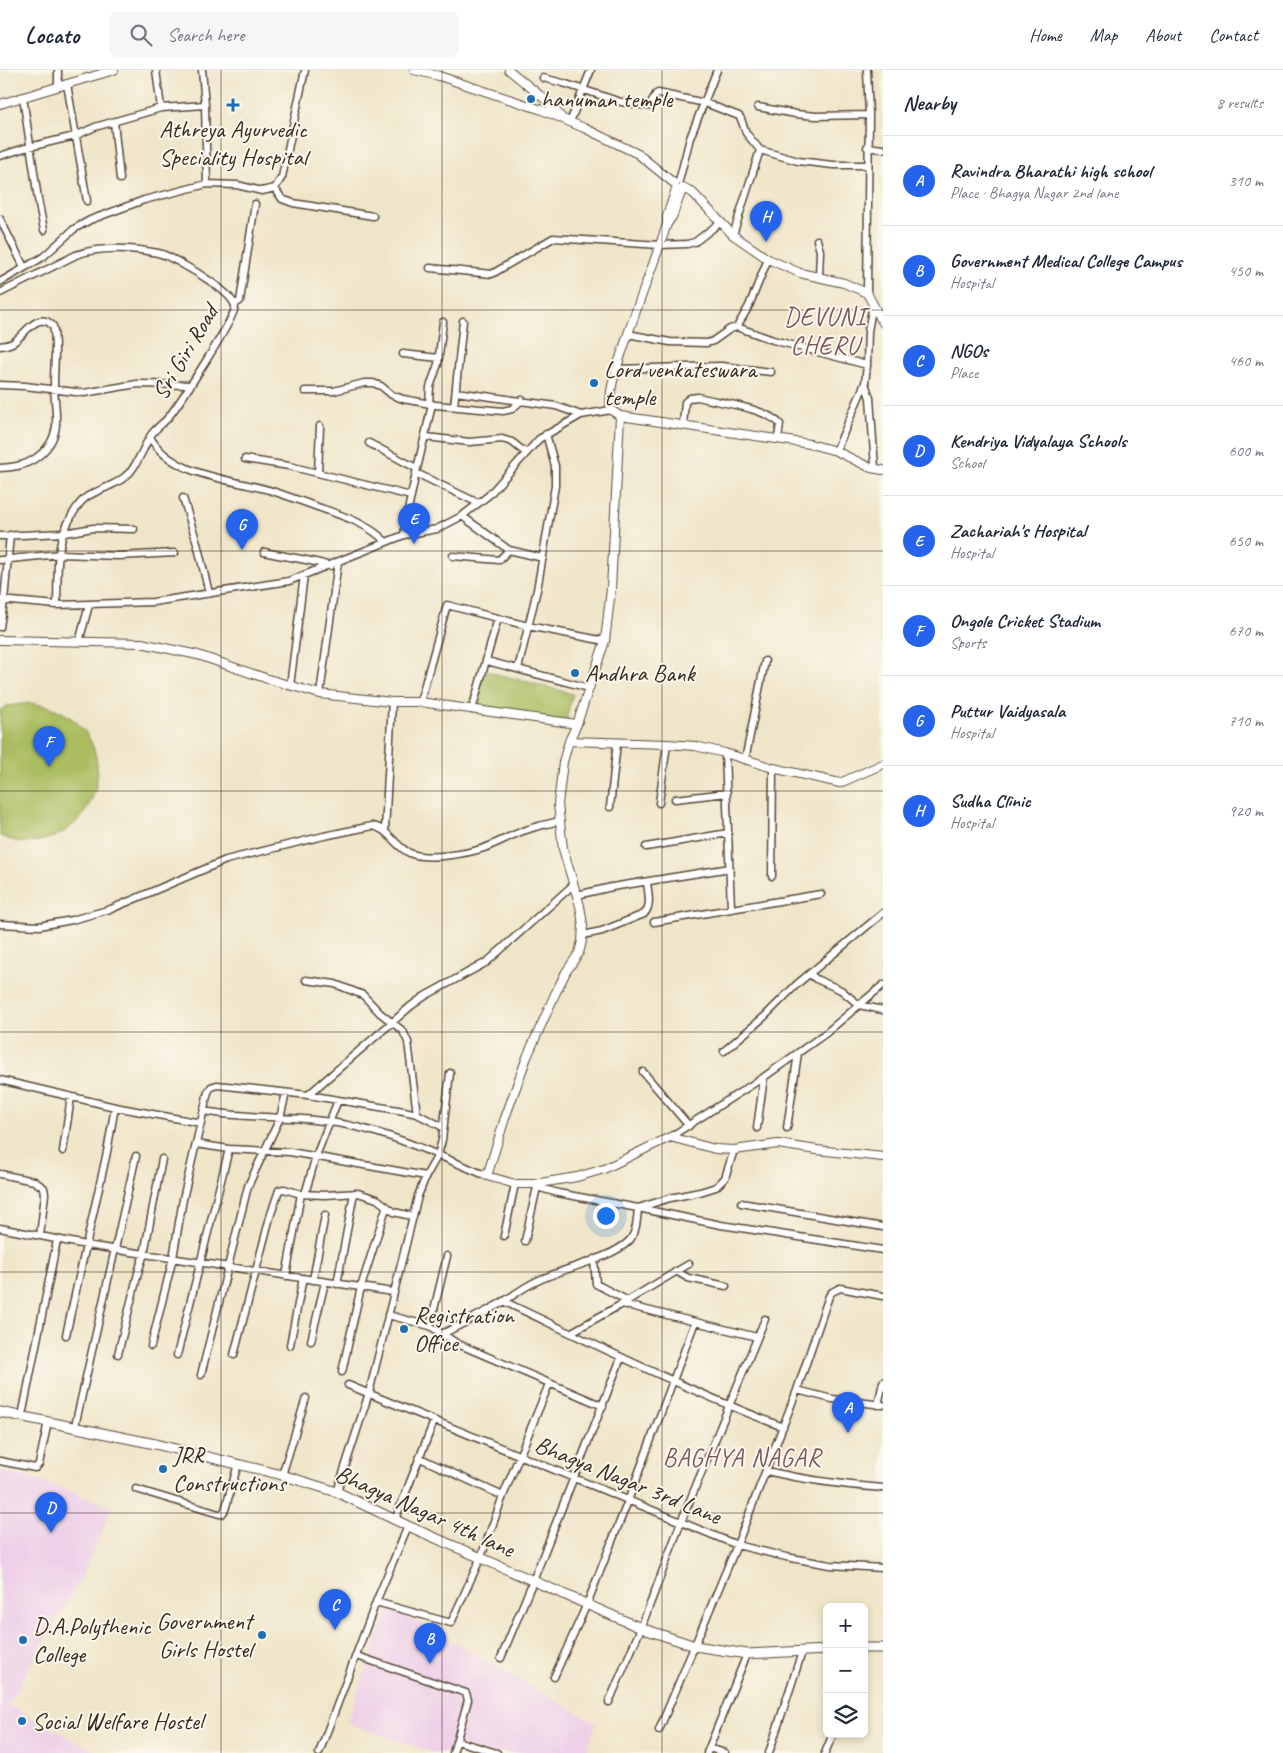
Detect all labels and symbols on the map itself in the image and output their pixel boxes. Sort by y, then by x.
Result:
place label: hanuman temple [541,84,675,114]
marker: hanuman temple [525,93,537,105]
marker: Athreya Ayurvedic Speciality Hospital [226,98,240,112]
place label: Athreya Ayurvedic Speciality Hospital [159,114,311,172]
pin: H [750,201,782,242]
street label: Sri Giri Road [145,296,227,405]
district label: DEVUNI CHERU [784,301,871,362]
place label: Lord venkateswara temple [604,354,758,412]
marker: Lord venkateswara temple [588,377,600,389]
pin: E [398,503,430,544]
pin: G [226,509,258,550]
place label: Andhra Bank [585,658,697,688]
marker: Andhra Bank [569,667,581,679]
pin: F [33,726,65,767]
your location [593,1203,619,1229]
place label: Registration Office [414,1300,515,1358]
marker: Registration Office [398,1323,410,1335]
pin: A [832,1392,864,1433]
street label: Bhagya Nagar 3rd Lane [531,1429,727,1532]
place label: JRR Constructions [172,1440,287,1498]
district label: BAGHYA NAGAR [663,1442,823,1474]
street label: Bhagya Nagar 4th lane [331,1458,521,1565]
marker: JRR Constructions [157,1463,169,1475]
pin: D [35,1492,67,1533]
pin: C [319,1589,351,1630]
place label: Government Girls Hostel [157,1606,256,1664]
place label: D.A.Polythenic College [33,1611,152,1669]
pin: B [414,1623,446,1664]
marker: Government Girls Hostel [256,1629,268,1641]
marker: D.A.Polythenic College [17,1634,29,1646]
place label: Social Welfare Hostel [32,1706,207,1736]
marker: Social Welfare Hostel [16,1715,28,1727]

